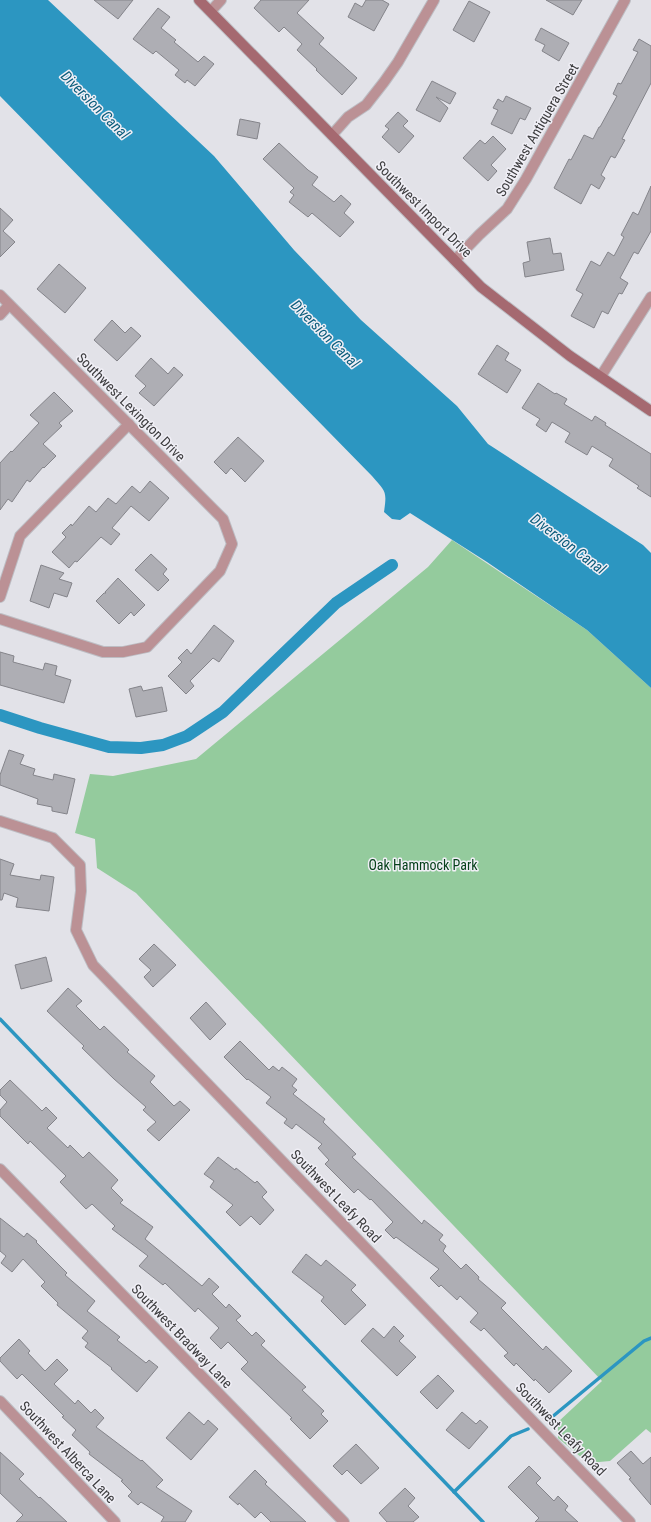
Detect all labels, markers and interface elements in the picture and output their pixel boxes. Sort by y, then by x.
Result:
street label: Southwest Antiquera Street [492,61,582,199]
water label: Diversion Canal [57,67,133,143]
street label: Southwest Import Drive [373,158,476,261]
water label: Diversion Canal [287,296,363,372]
street label: Southwest Lexington Drive [74,350,189,465]
water label: Diversion Canal [527,510,610,578]
park label: Oak Hammock Park [368,857,478,873]
street label: Southwest Leafy Road [288,1146,384,1246]
street label: Southwest Bradway Lane [128,1281,236,1392]
street label: Southwest Leafy Road [513,1379,609,1479]
street label: Southwest Alberca Lane [17,1398,120,1507]

